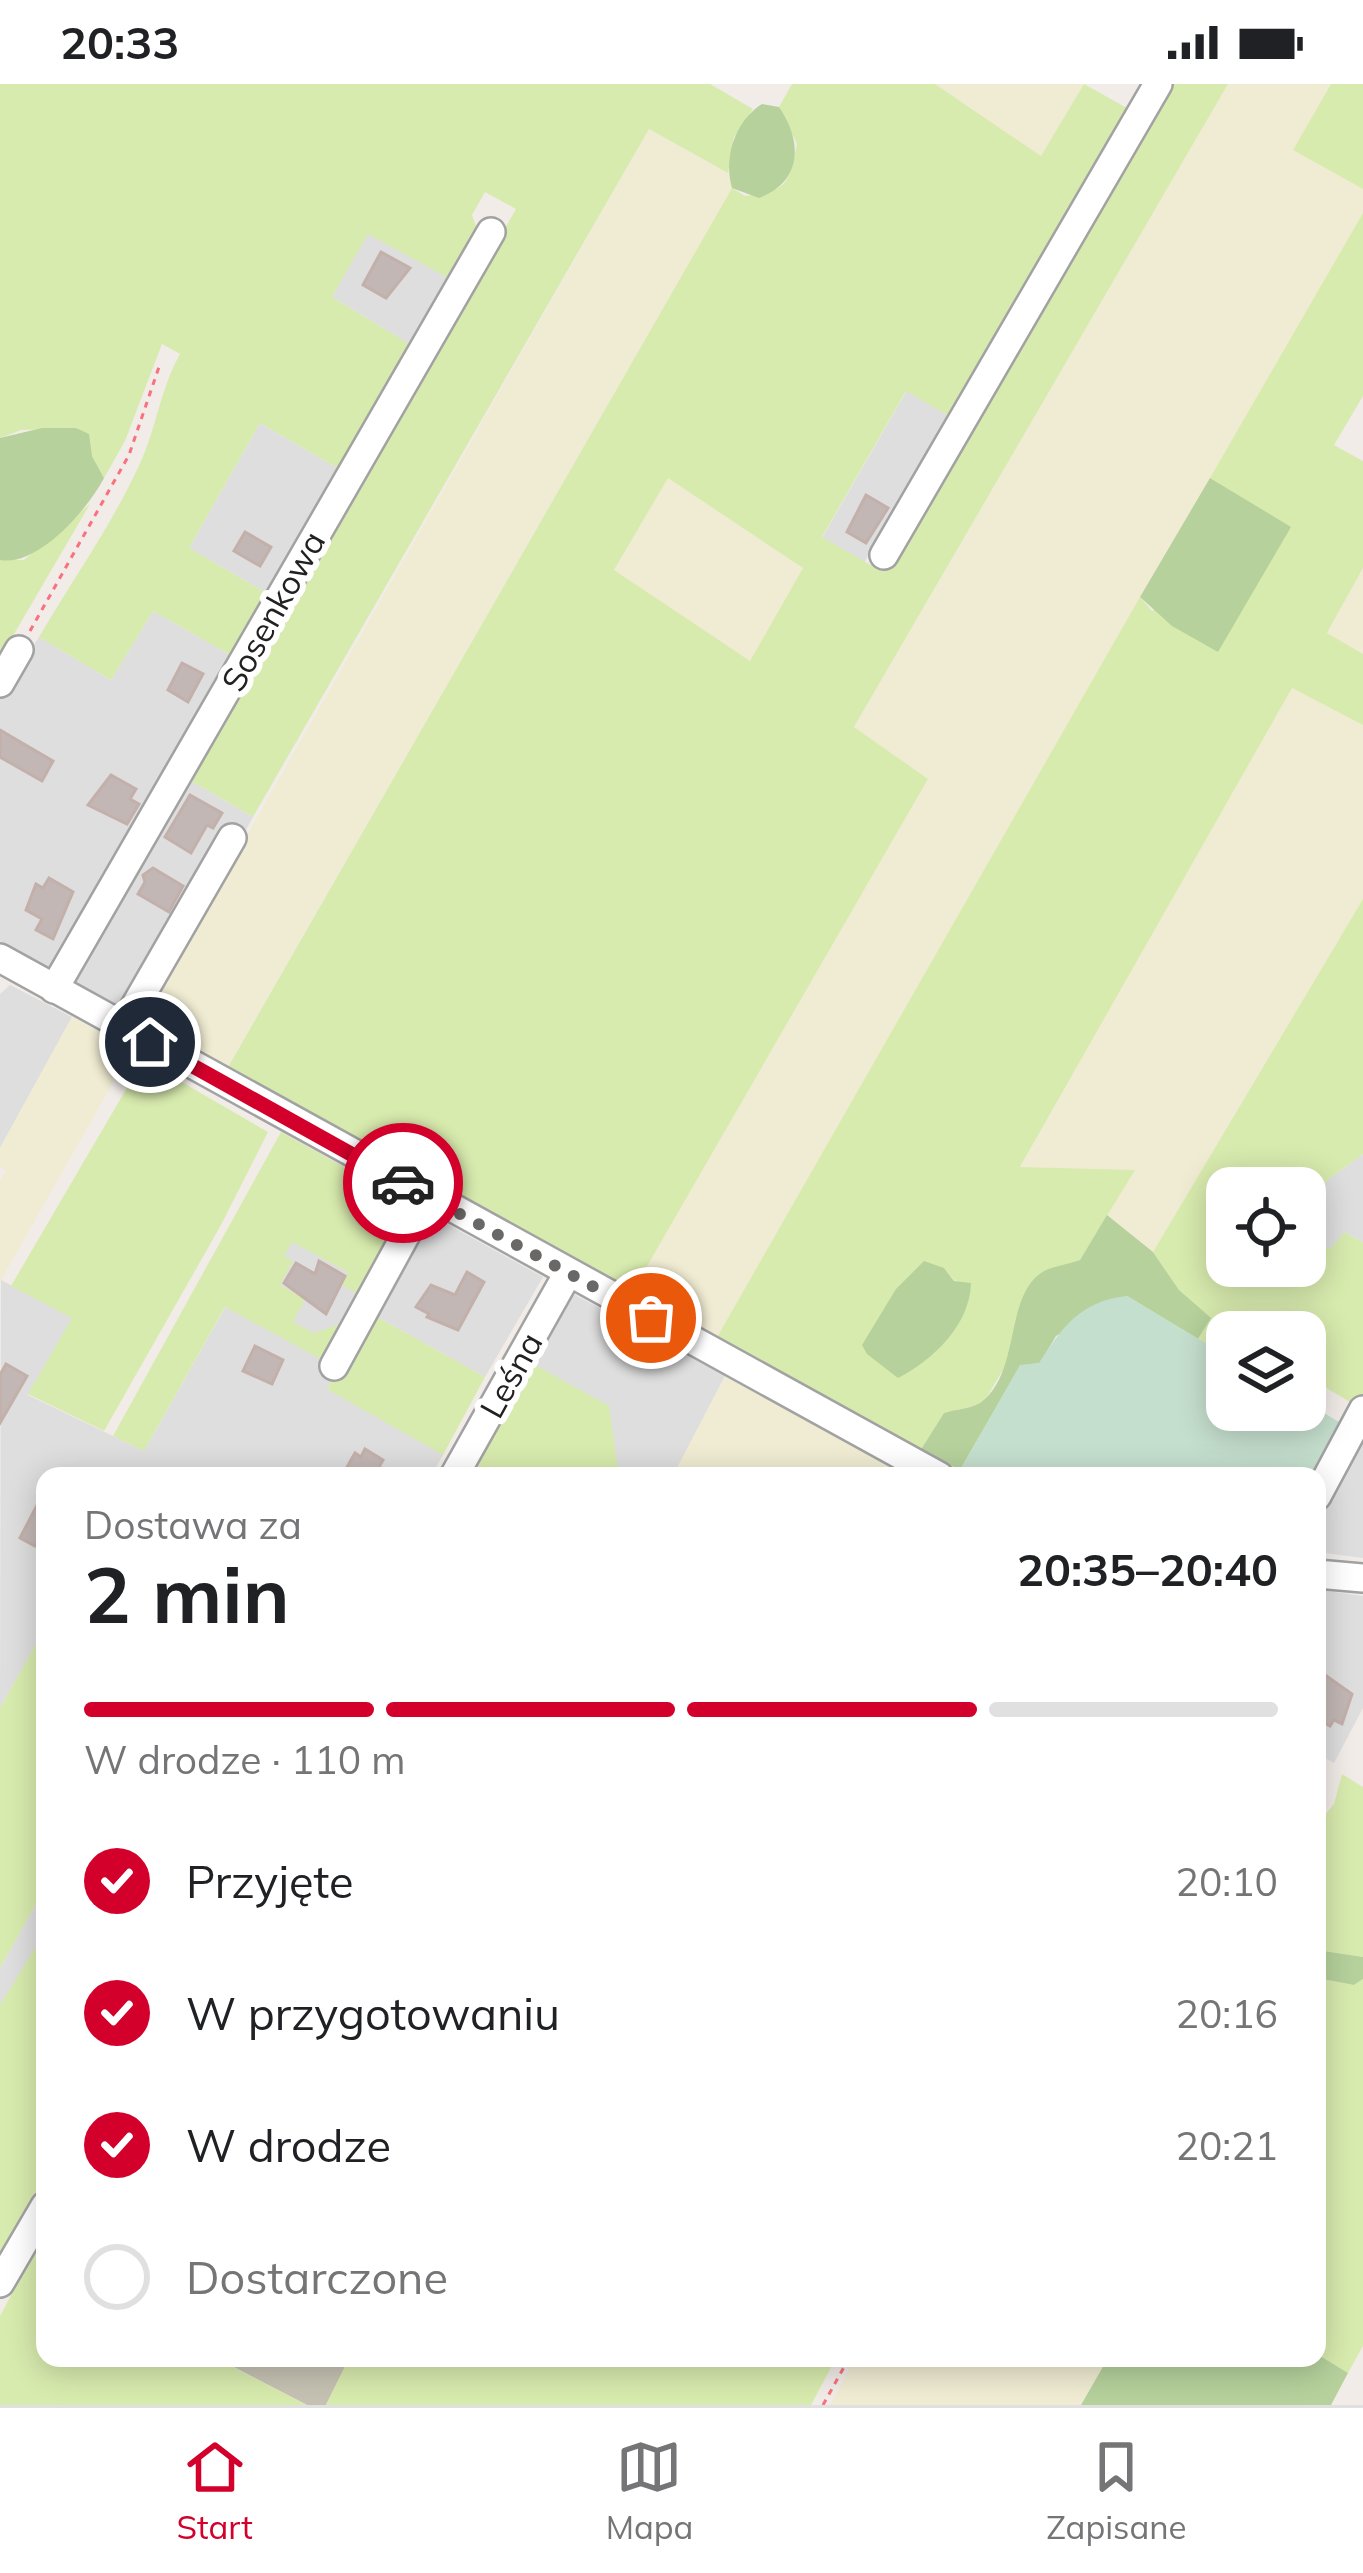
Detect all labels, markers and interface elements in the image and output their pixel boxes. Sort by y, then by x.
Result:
text: 20:33 [60,14,179,70]
street label: Sosenkowa [212,524,333,698]
pin [99,991,201,1093]
icon: home [117,1009,183,1075]
courier [343,1123,463,1243]
icon: car [370,1150,436,1216]
map controls [1206,1167,1326,1431]
button: locate [1206,1167,1326,1287]
pin [600,1267,702,1369]
icon: bag [618,1285,684,1351]
button: layers [1206,1311,1326,1431]
street label: Leśna [471,1325,551,1425]
text: Dostawa za [84,1500,302,1549]
text: 20:35–20:40 [1017,1541,1278,1597]
text: 2 min [84,1545,290,1643]
text: W drodze · 110 m [84,1735,406,1784]
icon: check [84,1848,150,1914]
text: Przyjęte [186,1853,353,1909]
text: 20:10 [1176,1857,1278,1906]
icon: check [84,1980,150,2046]
text: W przygotowaniu [186,1985,560,2041]
text: 20:16 [1176,1989,1278,2038]
icon: check [84,2112,150,2178]
text: W drodze [186,2117,391,2173]
text: 20:21 [1176,2121,1278,2170]
text: Dostarczone [186,2249,448,2305]
tab: Start [176,2434,253,2547]
tab: Mapa [606,2434,693,2547]
tab: Zapisane [1046,2434,1187,2547]

